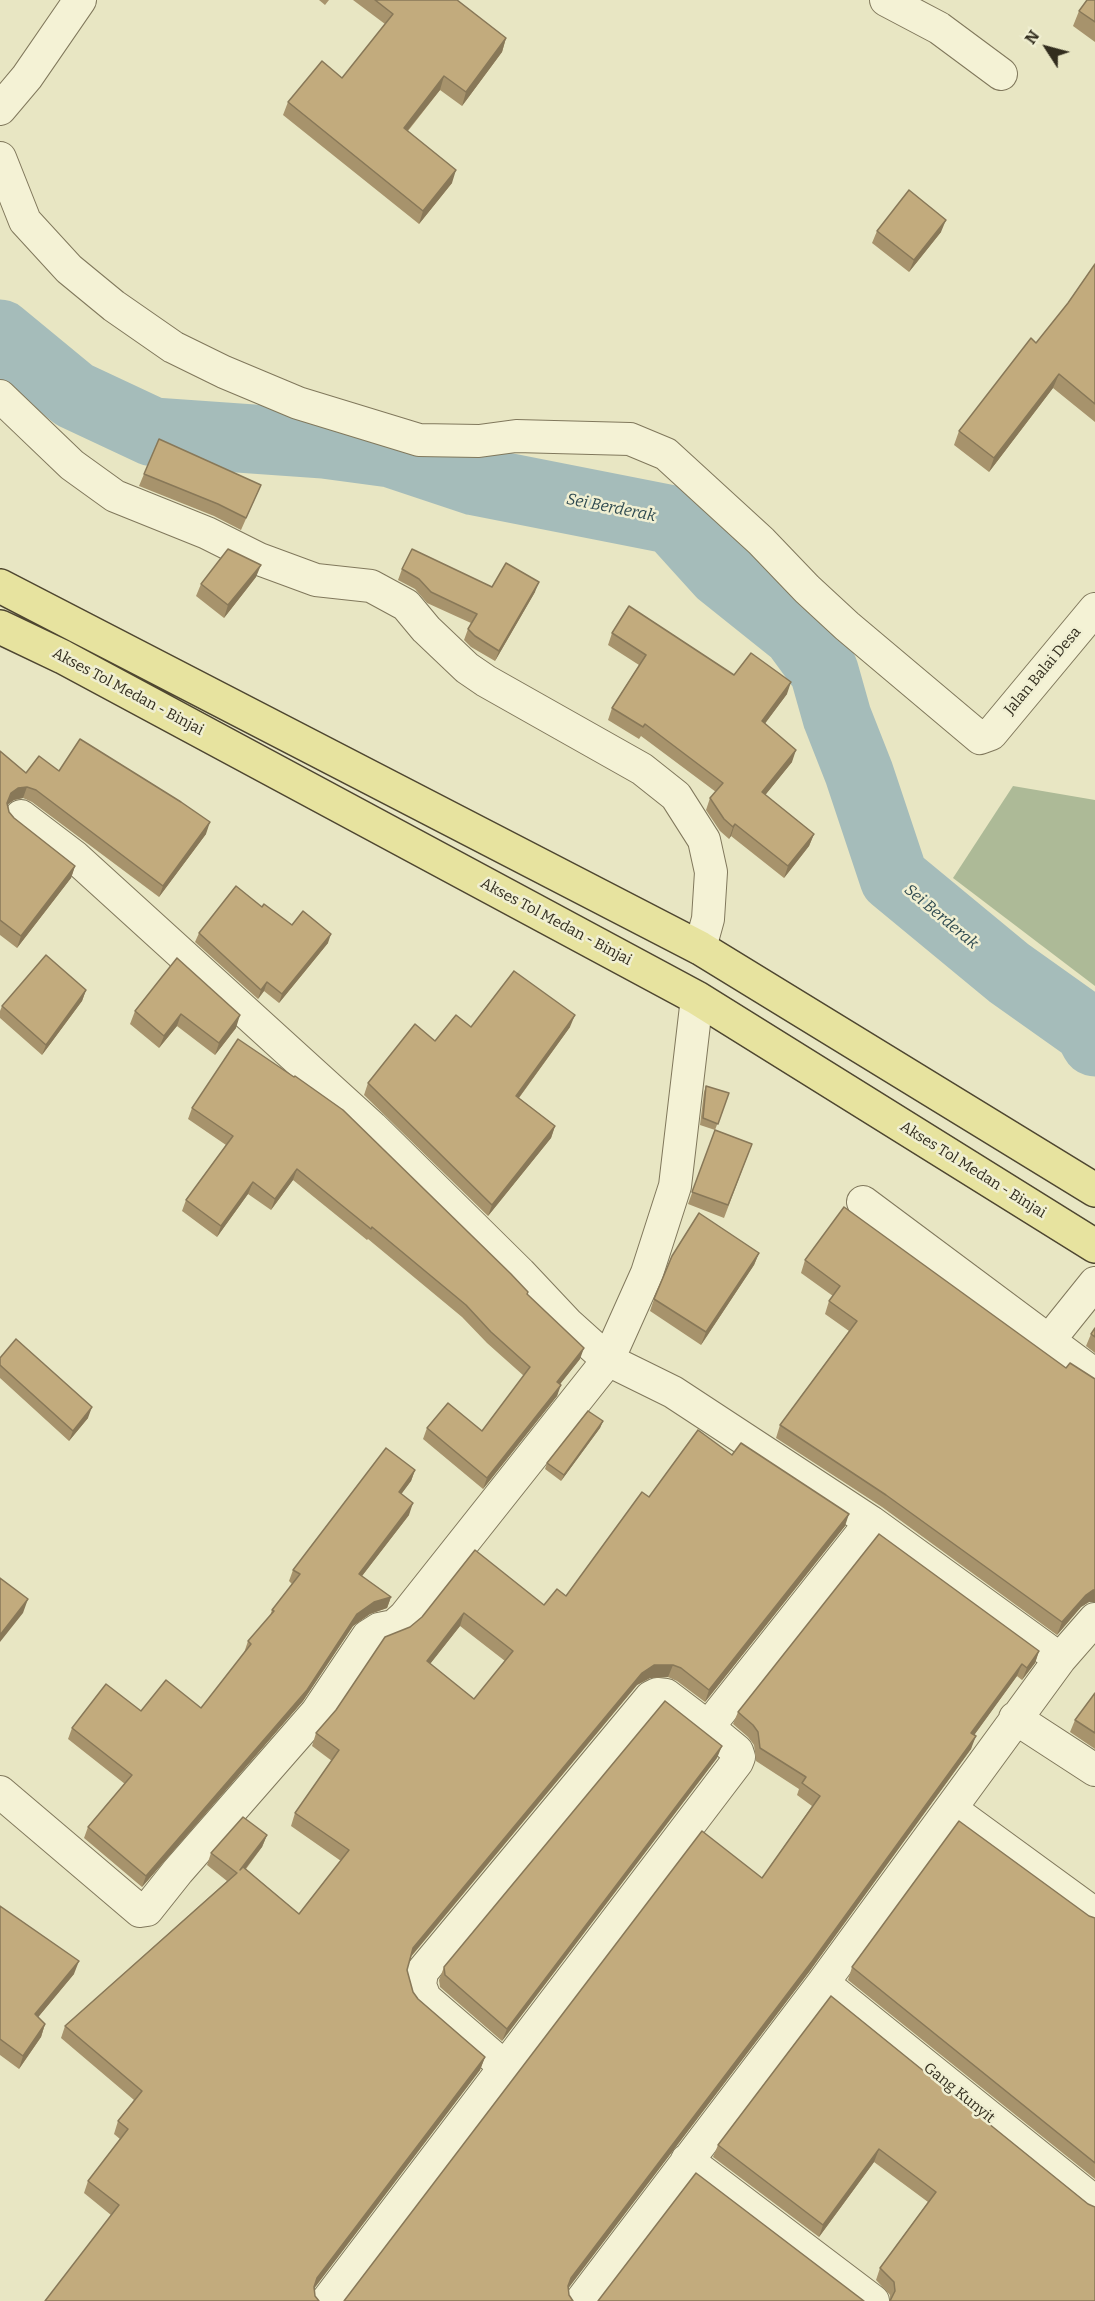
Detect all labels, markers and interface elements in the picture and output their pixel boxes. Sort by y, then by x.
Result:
north arrow [1017,18,1077,78]
text: N [1021,27,1043,48]
water label: Sei Berderak [565,490,657,526]
street label: Jalan Balai Desa [1001,623,1085,719]
street label: Akses Tol Medan - Binjai [49,644,207,740]
street label: Akses Tol Medan - Binjai [477,874,635,970]
water label: Sei Berderak [900,881,982,953]
street label: Akses Tol Medan - Binjai [897,1118,1049,1222]
street label: Gang Kunyit [920,2059,998,2127]

